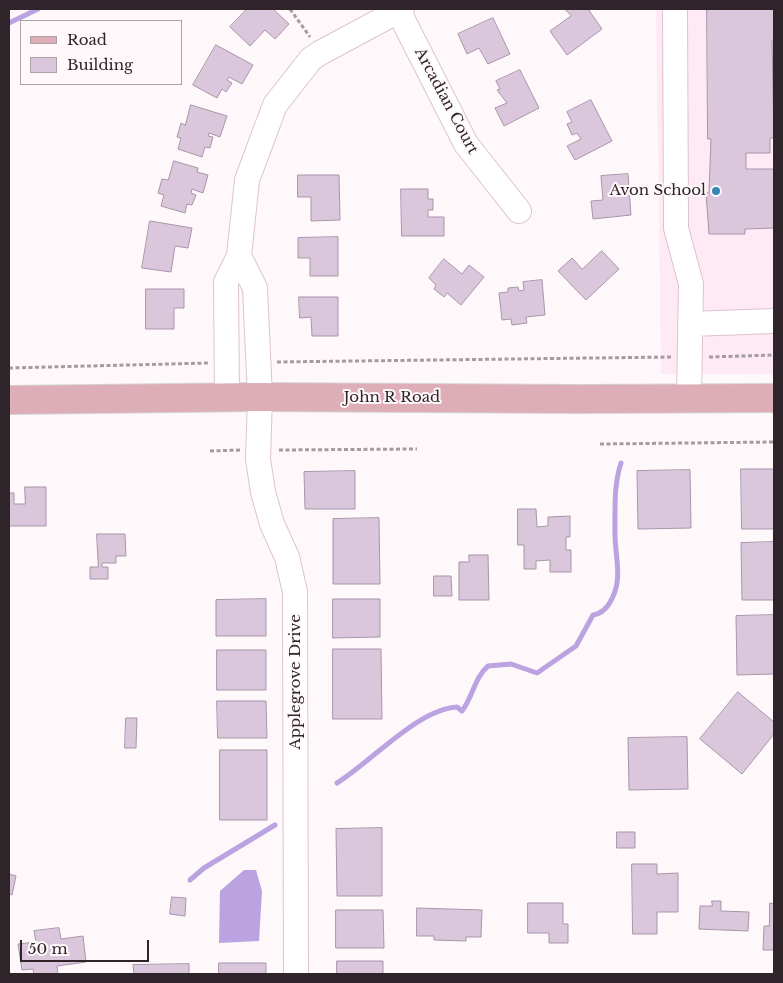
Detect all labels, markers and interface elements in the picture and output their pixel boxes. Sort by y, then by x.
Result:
legend [20,20,182,85]
text: Road [67,30,107,49]
street label: Arcadian Court [410,45,482,157]
text: Building [67,55,133,74]
place label: Avon School [609,182,706,200]
marker: Avon School [710,185,722,197]
street label: John R Road [344,389,440,407]
street label: Applegrove Drive [287,614,305,750]
scale bar [22,930,151,962]
text: 50 m [28,939,68,958]

